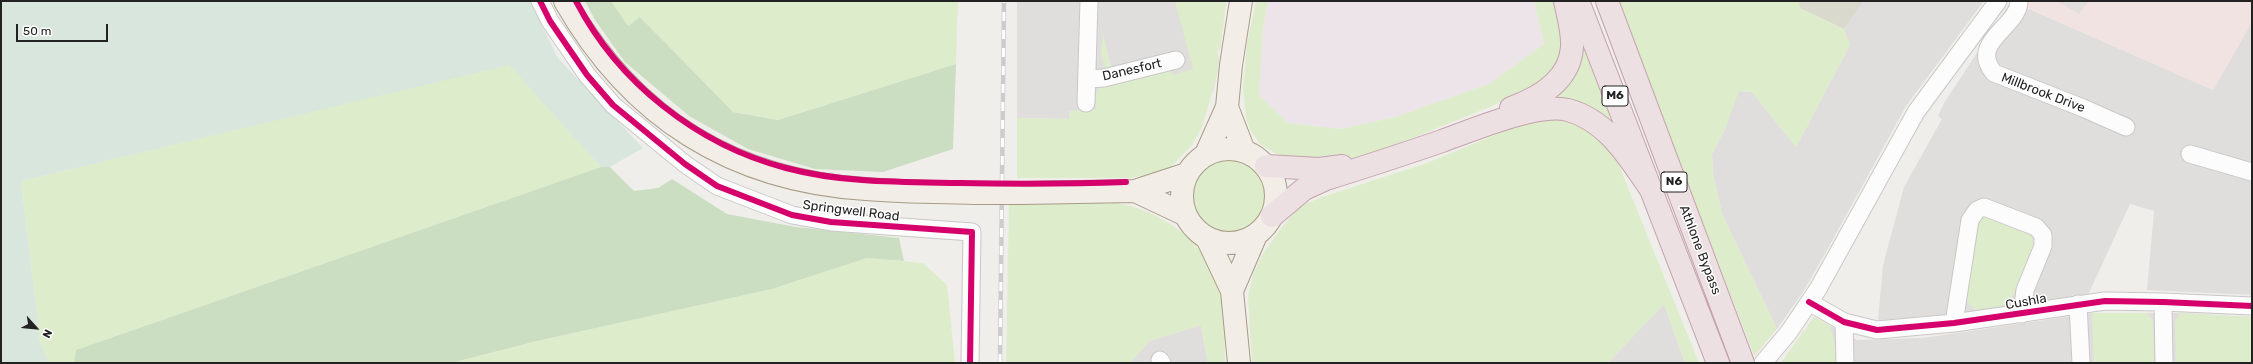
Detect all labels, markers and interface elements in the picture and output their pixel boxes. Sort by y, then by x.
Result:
scale bar [18,16,110,42]
text: 50 m [23,24,51,38]
street label: Danesfort [1101,56,1163,84]
street label: Millbrook Drive [1999,70,2087,116]
road number: M6 [1602,86,1628,106]
road number: N6 [1661,172,1687,192]
street label: Springwell Road [802,197,900,225]
street label: Athlone Bypass [1676,203,1724,297]
street label: Cushla [2004,291,2048,313]
north arrow [16,308,56,348]
text: N [40,327,55,340]

